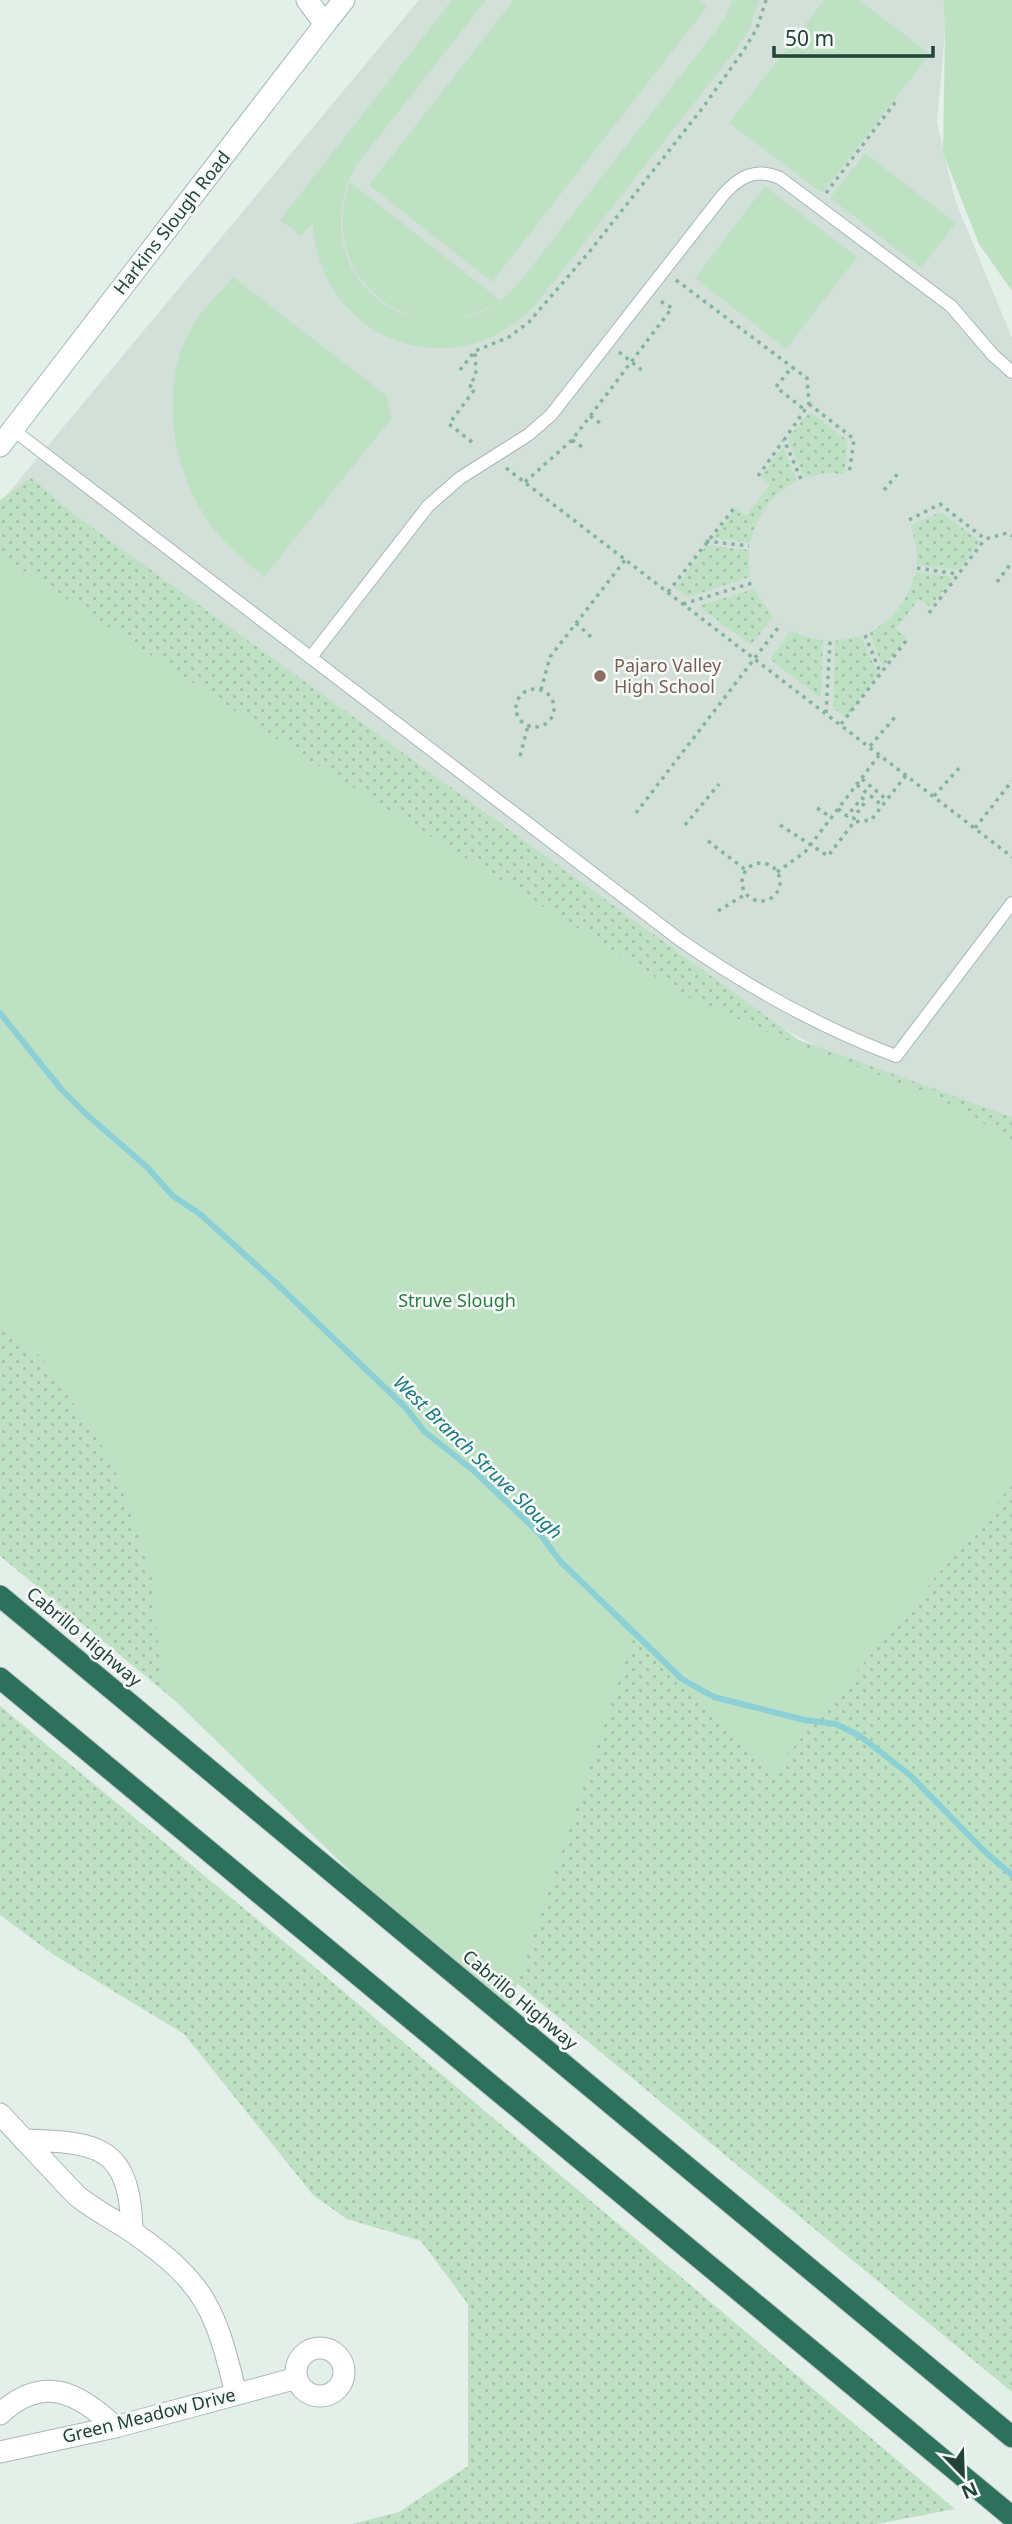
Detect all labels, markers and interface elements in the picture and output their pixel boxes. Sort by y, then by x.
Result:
scale bar [774,14,933,58]
text: 50 m [785,24,834,52]
street label: Harkins Slough Road [108,146,235,299]
place label: Pajaro Valley High School [614,653,722,698]
marker: Pajaro Valley High School [592,668,608,684]
park label: Struve Slough [398,1288,516,1312]
water label: West Branch Struve Slough [388,1369,568,1545]
street label: Cabrillo Highway [22,1581,148,1692]
street label: Cabrillo Highway [458,1944,584,2055]
street label: Green Meadow Drive [60,2382,238,2448]
north arrow [928,2440,998,2510]
text: N [957,2476,982,2506]

